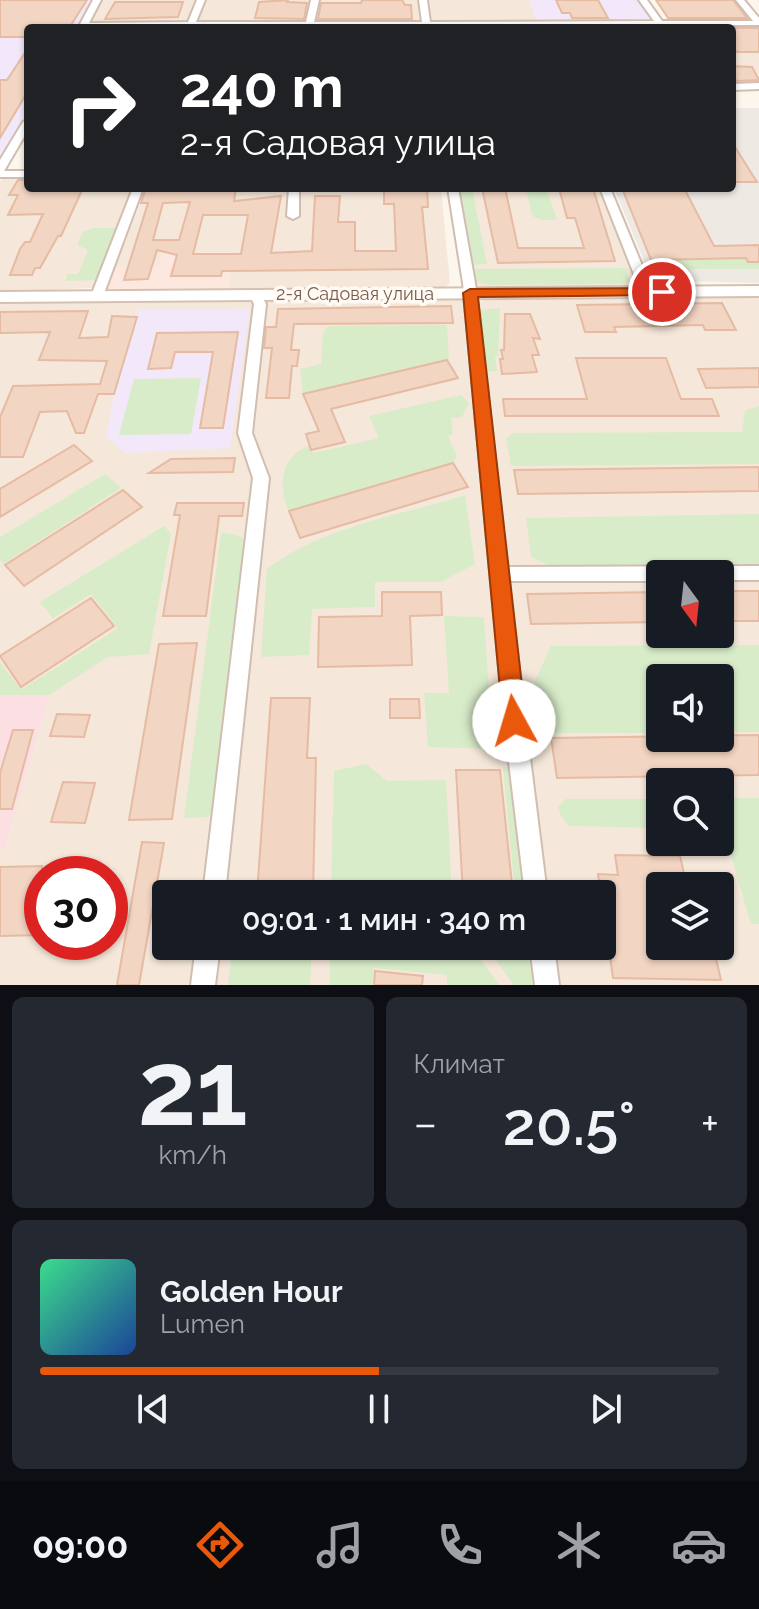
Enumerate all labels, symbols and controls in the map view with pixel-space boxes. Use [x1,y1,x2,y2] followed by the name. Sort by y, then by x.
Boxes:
[180,54,344,120] text: 240 m
[48,56,152,160] icon: right
[180,121,496,163] text: 2-я Садовая улица
[628,258,696,326] pin
[640,270,684,314] icon: arrive
[276,283,434,304] street label: 2-я Садовая улица
[646,560,734,648] north arrow
[646,560,734,960] map controls
[646,664,734,752] button: sound
[472,679,556,763] position arrow
[646,768,734,856] button: search
[24,856,128,960] speed limit sign: 30
[646,872,734,960] button: layers
[242,902,526,937] text: 09:01 · 1 мин · 340 m
[138,1027,248,1149] text: 21
[414,1049,505,1079] text: Климат
[503,1089,635,1159] text: 20.5°
[414,1098,437,1149] text: −
[701,1098,719,1149] text: +
[158,1140,227,1170] text: km/h
[160,1274,343,1309] text: Golden Hour
[160,1309,245,1339] text: Lumen
[131,1387,175,1431] icon: previous
[357,1387,401,1431] icon: pause
[584,1387,628,1431] icon: next
[192,1517,248,1573] icon: directions
[312,1517,368,1573] icon: music
[432,1517,488,1573] icon: phone
[551,1517,607,1573] icon: climate
[671,1517,727,1573] icon: car
[32,1524,128,1566] text: 09:00

